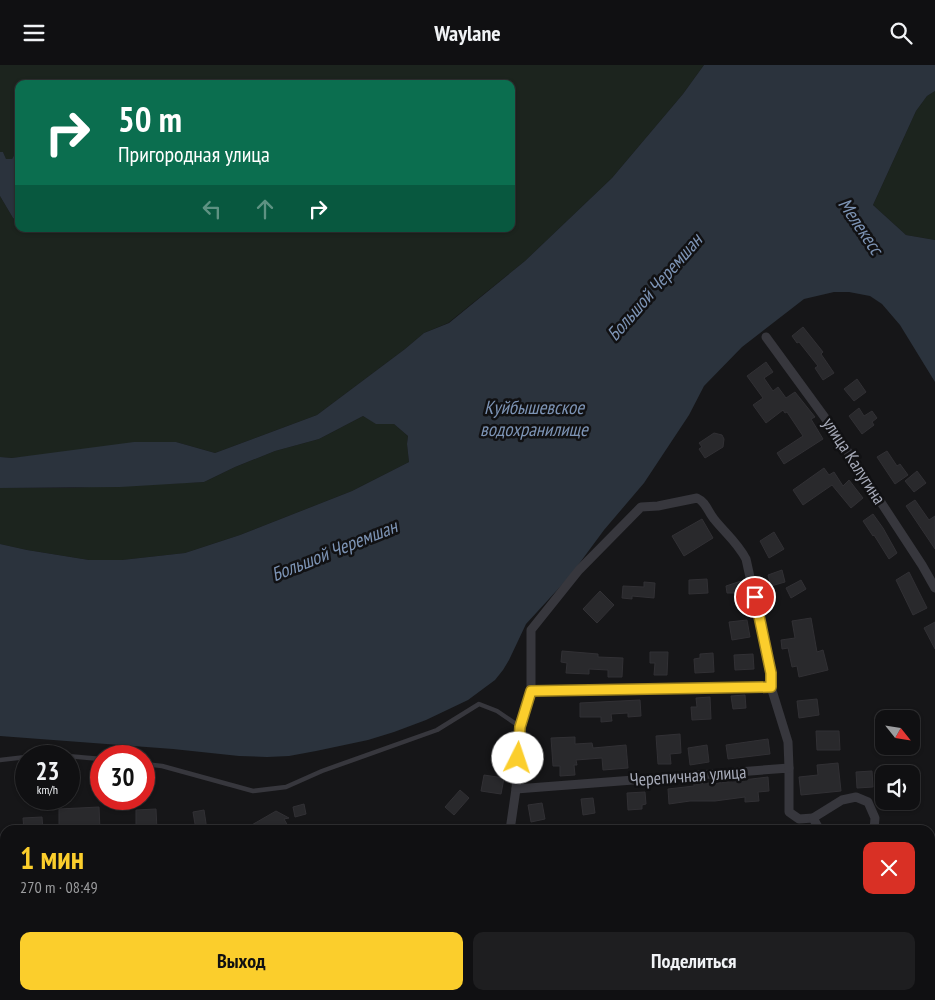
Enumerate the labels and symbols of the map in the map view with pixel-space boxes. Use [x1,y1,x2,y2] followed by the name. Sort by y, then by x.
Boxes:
[833,193,890,261] water label: Мелекесс
[601,227,708,345] water label: Большой Черемшан
[480,395,589,441] water label: Куйбышевское водохранилище
[818,413,891,509] street label: улица Калугина
[268,513,402,586] water label: Большой Черемшан
[734,576,776,618] pin
[875,710,920,755] north arrow
[491,731,543,783] position arrow
[90,745,155,810] speed limit sign: 30
[629,760,747,791] street label: Черепичная улица

